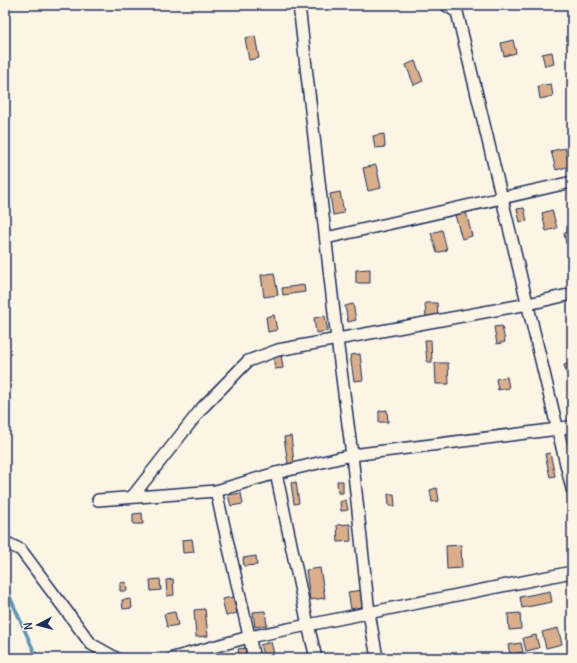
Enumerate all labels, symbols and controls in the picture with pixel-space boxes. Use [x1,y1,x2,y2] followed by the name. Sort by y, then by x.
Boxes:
[18,605,58,645] north arrow
[21,622,35,631] text: N

